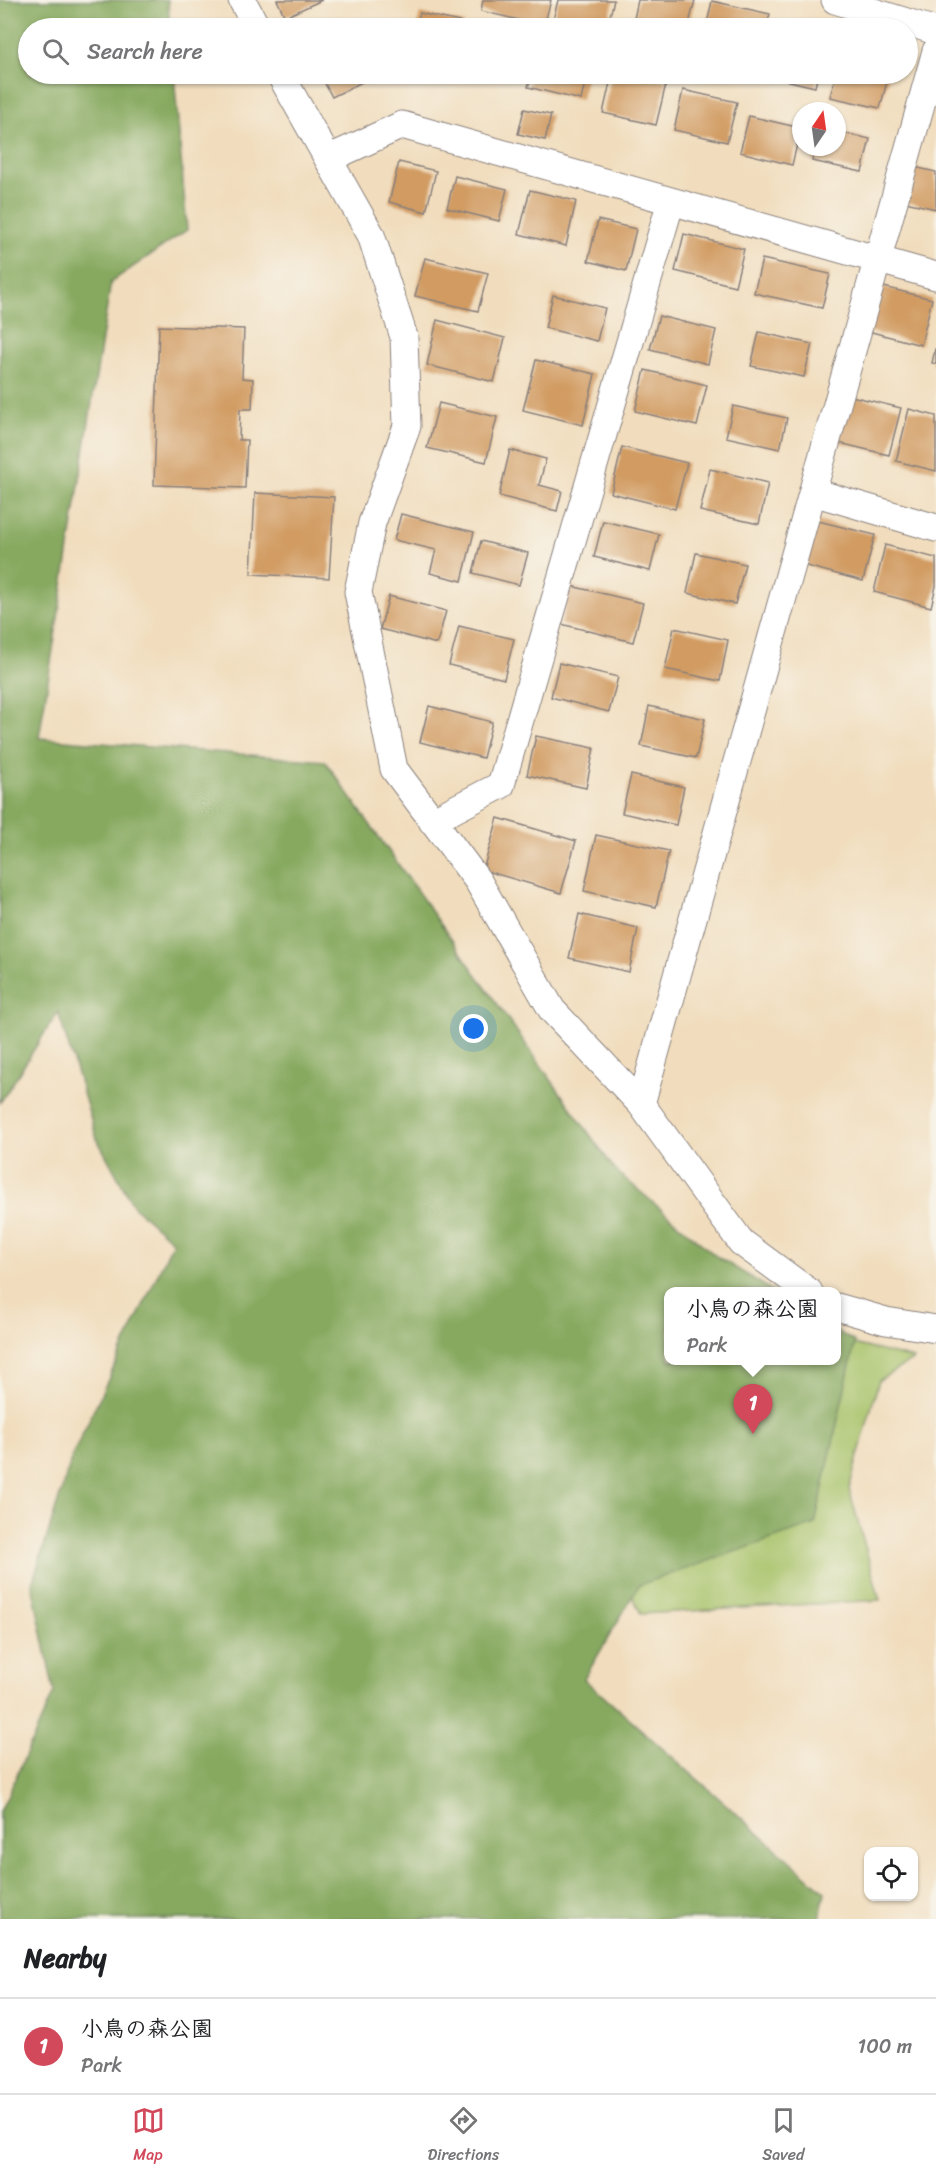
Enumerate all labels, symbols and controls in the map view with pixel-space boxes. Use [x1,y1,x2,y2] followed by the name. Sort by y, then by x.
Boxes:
[18,18,918,84] search box
[87,32,203,71] text: Search here
[39,35,72,68] icon: search
[792,102,846,156] north arrow
[459,1014,488,1043] your location
[664,1287,841,1365] popup
[686,1289,819,1328] text: 小鳥の森公園
[686,1328,727,1363] text: Park
[734,1384,772,1434] pin: 1
[864,1847,918,1901] map controls
[864,1847,918,1901] button: locate
[24,1935,106,1981] text: Nearby
[81,2009,213,2048] text: 小鳥の森公園
[39,2029,48,2064] text: 1
[858,2029,912,2064] text: 100 m
[81,2048,122,2083] text: Park
[132,2104,165,2169] tab: Map
[428,2104,499,2169] tab: Directions
[762,2104,804,2169] tab: Saved

